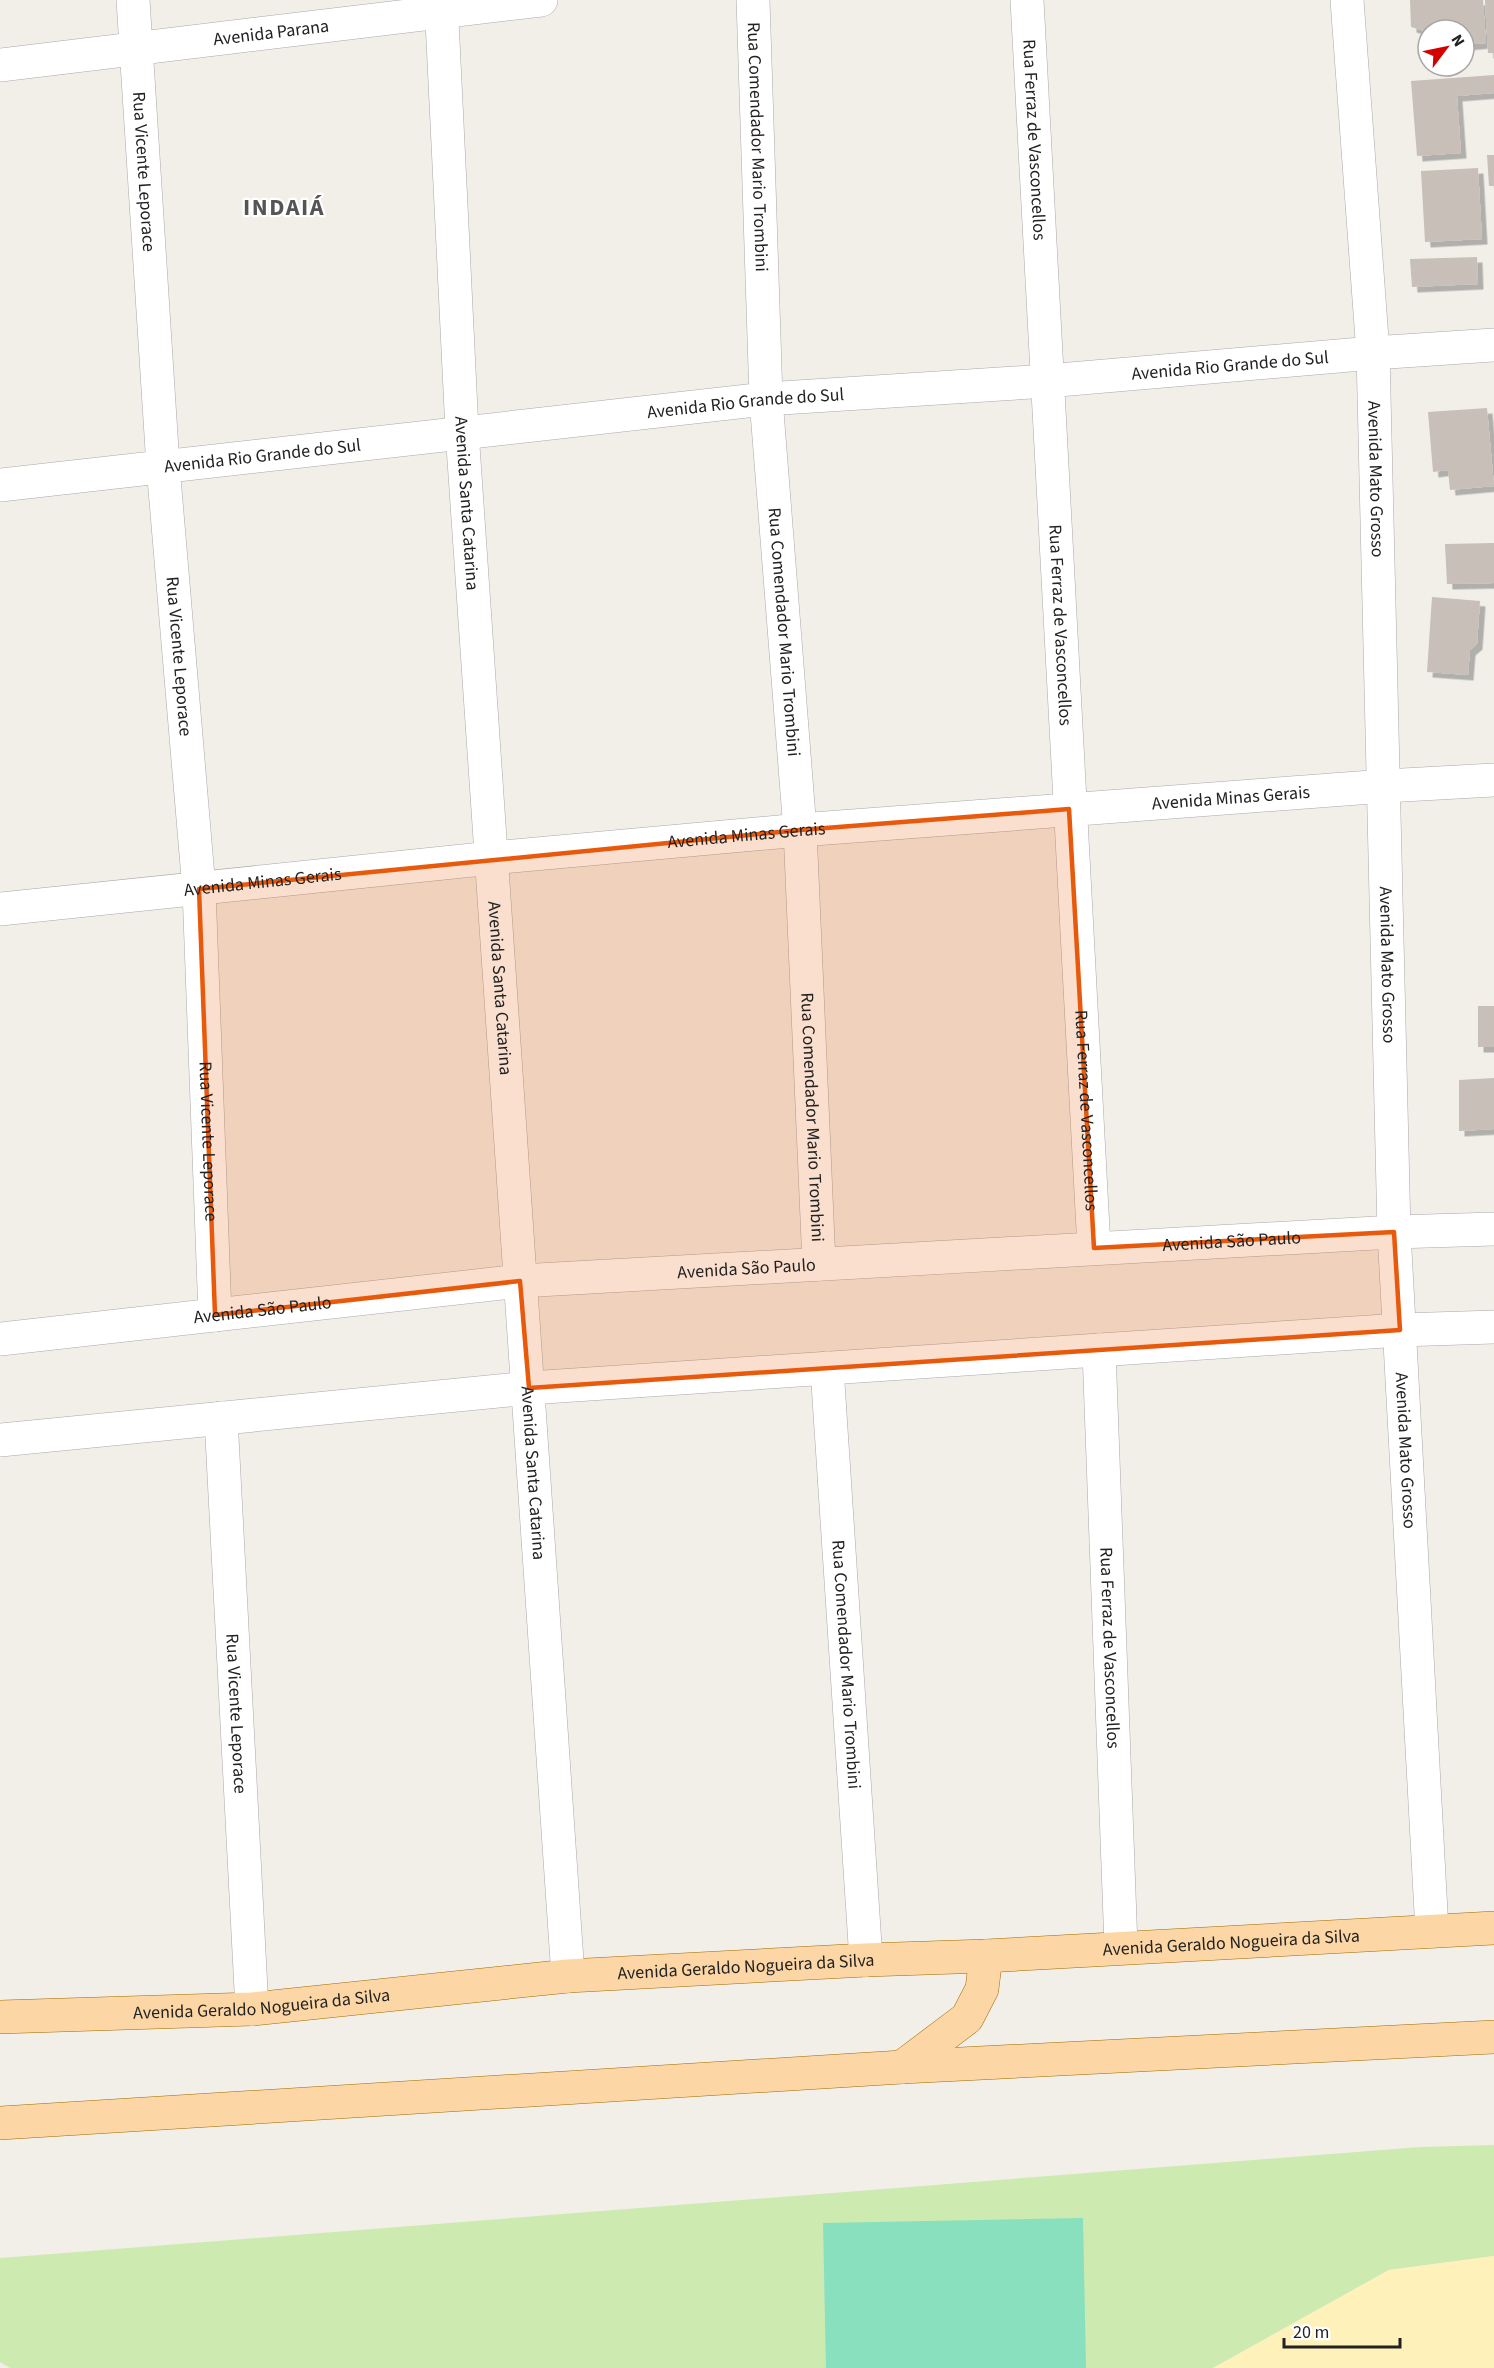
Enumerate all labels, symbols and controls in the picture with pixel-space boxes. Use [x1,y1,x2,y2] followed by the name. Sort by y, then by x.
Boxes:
[212,14,330,52] street label: Avenida Parana
[1416,18,1476,78] north arrow
[741,22,774,272] street label: Rua Comendador Mario Trombini
[1446,30,1470,51] text: N
[1016,39,1052,241] street label: Rua Ferraz de Vasconcellos
[126,91,161,253] street label: Rua Vicente Leporace
[243,190,325,225] district label: INDAIÁ
[1130,345,1330,387] street label: Avenida Rio Grande do Sul
[646,382,845,425] street label: Avenida Rio Grande do Sul
[1361,400,1390,558] street label: Avenida Mato Grosso
[448,416,485,591] street label: Avenida Santa Catarina
[163,433,362,479] street label: Avenida Rio Grande do Sul
[762,507,806,758] street label: Rua Comendador Mario Trombini
[1042,524,1078,726] street label: Rua Ferraz de Vasconcellos
[159,575,198,737] street label: Rua Vicente Leporace
[1151,780,1311,816] street label: Avenida Minas Gerais
[666,816,826,855] street label: Avenida Minas Gerais
[183,862,343,903] street label: Avenida Minas Gerais
[1373,886,1401,1044] street label: Avenida Mato Grosso
[481,900,518,1076] street label: Avenida Santa Catarina
[794,992,830,1243] street label: Rua Comendador Mario Trombini
[1068,1009,1104,1212] street label: Rua Ferraz de Vasconcellos
[192,1061,223,1222] street label: Rua Vicente Leporace
[1162,1225,1302,1258] street label: Avenida São Paulo
[677,1252,816,1285] street label: Avenida São Paulo
[192,1290,333,1330] street label: Avenida São Paulo
[1389,1372,1422,1529] street label: Avenida Mato Grosso
[515,1385,551,1561] street label: Avenida Santa Catarina
[825,1539,867,1790] street label: Rua Comendador Mario Trombini
[1093,1547,1126,1749] street label: Rua Ferraz de Vasconcellos
[219,1633,253,1794] street label: Rua Vicente Leporace
[1102,1923,1361,1963] street label: Avenida Geraldo Nogueira da Silva
[617,1948,875,1986] street label: Avenida Geraldo Nogueira da Silva
[133,1983,391,2026] street label: Avenida Geraldo Nogueira da Silva
[1284,2311,1400,2349] scale bar
[1293,2320,1329,2345] text: 20 m

